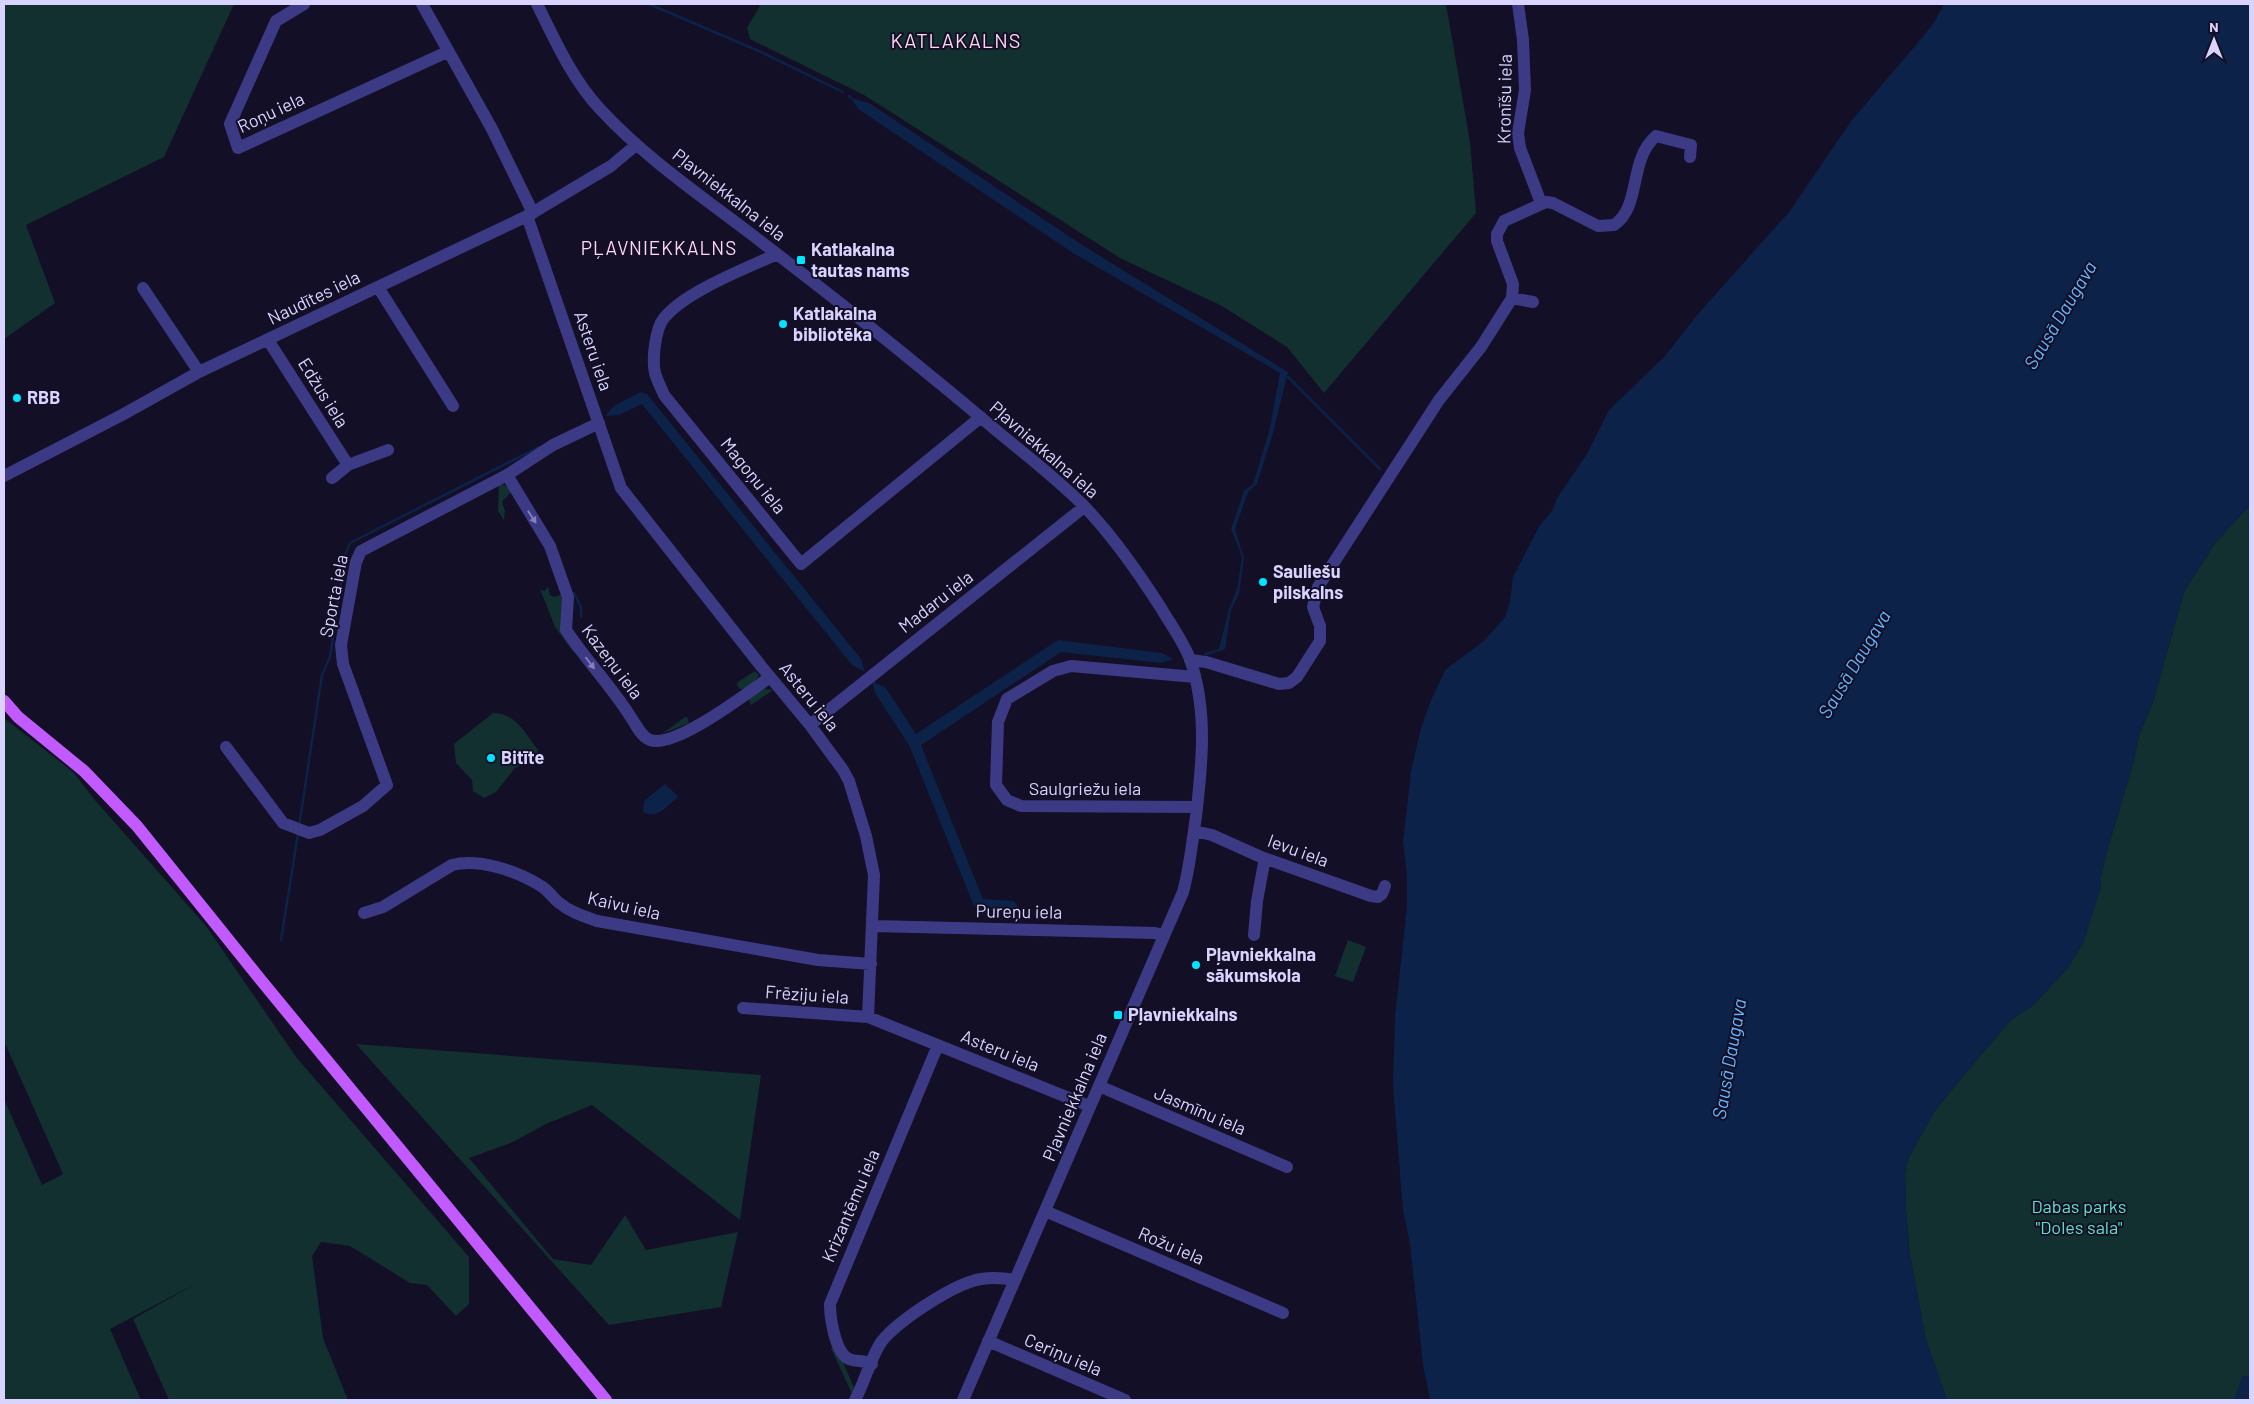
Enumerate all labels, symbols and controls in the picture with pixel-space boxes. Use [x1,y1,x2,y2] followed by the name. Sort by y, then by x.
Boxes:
[2189,15,2239,65] north arrow
[2209,18,2219,35] text: N
[891,28,1021,52] district label: KATLAKALNS
[1492,54,1516,144] street label: Kronīšu iela
[234,87,308,137] street label: Roņu iela
[669,143,791,245] street label: Pļavniekkalna iela
[581,236,737,259] district label: PĻAVNIEKKALNS
[811,238,910,281] place label: Katlakalna tautas nams
[795,254,807,266] marker: Katlakalna tautas nams
[2018,257,2101,373] water label: Sausā Daugava
[264,265,363,329] street label: Naudītes iela
[793,302,877,345] place label: Katlakalna bibliotēka
[570,308,618,393] street label: Asteru iela
[777,318,789,330] marker: Katlakalna bibliotēka
[294,354,354,431] street label: Edžus iela
[27,386,60,408] place label: RBB
[11,392,23,404] marker: RBB
[986,396,1104,503] street label: Pļavniekkalna iela
[716,433,791,518] street label: Magoņu iela
[527,510,536,524] one-way arrow
[314,553,352,639] street label: Sporta iela
[1273,560,1343,603] place label: Sauliešu pilskalns
[894,565,977,637] street label: Madaru iela
[1257,576,1269,588] marker: Sauliešu pilskalns
[1812,606,1895,722] water label: Sausā Daugava
[577,620,648,703] street label: Kazeņu iela
[585,656,596,669] one-way arrow
[775,657,844,735] street label: Asteru iela
[501,746,545,768] place label: Bitīte
[485,752,497,764] marker: Bitīte
[1029,777,1141,799] street label: Saulgriežu iela
[1265,829,1332,871] street label: Ievu iela
[586,886,663,924] street label: Kaivu iela
[975,899,1063,923] street label: Pureņu iela
[1206,943,1316,986] place label: Pļavniekkalna sākumskola
[1190,959,1202,971] marker: Pļavniekkalna sākumskola
[764,980,850,1008] street label: Frēziju iela
[1707,997,1750,1121] water label: Sausā Daugava
[1128,1003,1238,1025] place label: Pļavniekkalns
[1112,1009,1124,1021] marker: Pļavniekkalns
[958,1024,1043,1076] street label: Asteru iela
[1037,1029,1111,1164] street label: Pļavniekkalna iela
[1151,1081,1250,1139] street label: Jasmīnu iela
[816,1146,884,1265] street label: Krizantēmu iela
[2032,1195,2126,1238] park label: Dabas parks "Doles sala"
[1135,1221,1208,1269] street label: Rožu iela
[1021,1328,1105,1380] street label: Ceriņu iela

